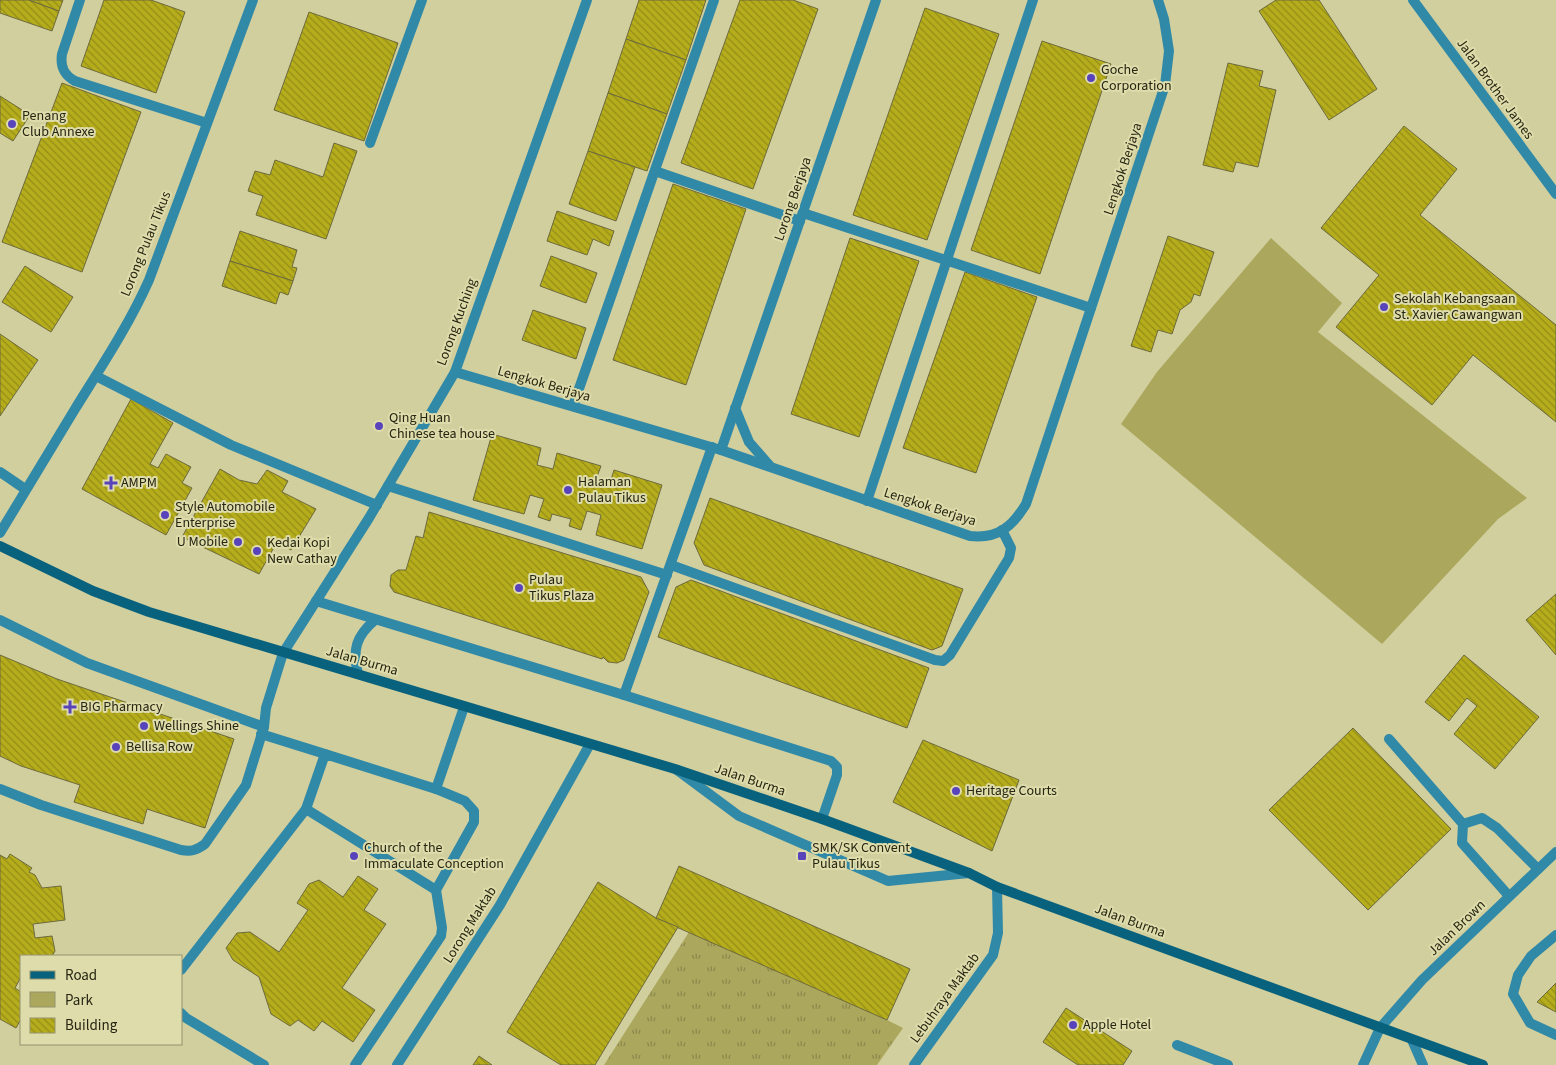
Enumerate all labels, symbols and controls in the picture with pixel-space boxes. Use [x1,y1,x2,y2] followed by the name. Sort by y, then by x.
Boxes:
[1452,34,1539,144] street label: Jalan Brother James
[1101,60,1172,96] place label: Goche Corporation
[1085,72,1097,84] marker: Goche Corporation
[22,106,94,142] place label: Penang Club Annexe
[6,118,18,130] marker: Penang Club Annexe
[1099,120,1147,218] street label: Lengkok Berjaya
[769,154,817,244] street label: Lorong Berjaya
[116,188,176,300] street label: Lorong Pulau Tikus
[432,275,482,369] street label: Lorong Kuching
[1394,289,1522,325] place label: Sekolah Kebangsaan St. Xavier Cawangwan
[1378,301,1390,313] marker: Sekolah Kebangsaan St. Xavier Cawangwan
[495,361,593,407] street label: Lengkok Berjaya
[389,408,495,444] place label: Qing Huan Chinese tea house
[373,420,385,432] marker: Qing Huan Chinese tea house
[578,472,646,508] place label: Halaman Pulau Tikus
[121,473,157,493] place label: AMPM
[105,477,117,489] marker: AMPM
[881,483,979,531] street label: Lengkok Berjaya
[562,484,574,496] marker: Halaman Pulau Tikus
[175,497,275,533] place label: Style Automobile Enterprise
[159,509,171,521] marker: Style Automobile Enterprise
[177,532,228,552] place label: U Mobile
[267,533,337,569] place label: Kedai Kopi New Cathay
[232,536,244,548] marker: U Mobile
[251,545,263,557] marker: Kedai Kopi New Cathay
[529,570,594,606] place label: Pulau Tikus Plaza
[513,582,525,594] marker: Pulau Tikus Plaza
[324,641,400,681] street label: Jalan Burma
[80,697,163,717] place label: BIG Pharmacy
[64,701,76,713] marker: BIG Pharmacy
[154,716,239,736] place label: Wellings Shine
[138,720,150,732] marker: Wellings Shine
[126,737,193,757] place label: Bellisa Row
[110,741,122,753] marker: Bellisa Row
[712,758,788,802] street label: Jalan Burma
[966,781,1057,801] place label: Heritage Courts
[950,785,962,797] marker: Heritage Courts
[364,838,504,874] place label: Church of the Immaculate Conception
[812,838,910,874] place label: SMK/SK Convent Pulau Tikus
[348,850,360,862] marker: Church of the Immaculate Conception
[796,850,808,862] marker: SMK/SK Convent Pulau Tikus
[438,883,502,967] street label: Lorong Maktab
[1424,895,1490,961] street label: Jalan Brown
[1092,899,1168,943] street label: Jalan Burma
[905,948,985,1047] street label: Lebuhraya Maktab
[20,955,182,1045] legend
[65,965,97,986] text: Road
[65,990,94,1011] text: Park
[65,1015,118,1036] text: Building
[1083,1015,1151,1035] place label: Apple Hotel
[1067,1019,1079,1031] marker: Apple Hotel

